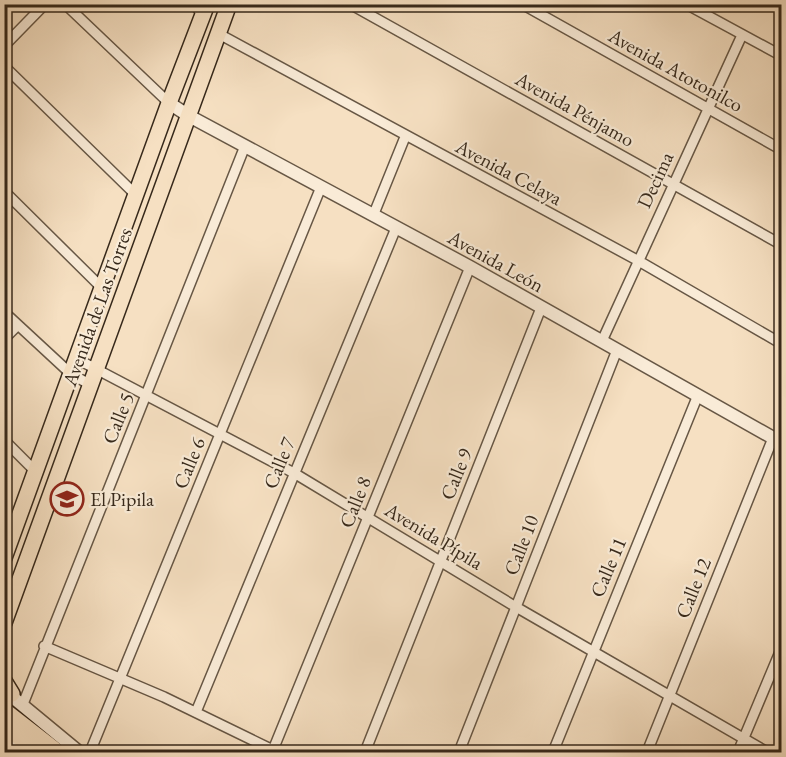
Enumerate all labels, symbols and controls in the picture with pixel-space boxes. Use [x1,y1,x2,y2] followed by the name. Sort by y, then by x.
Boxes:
[603,22,748,118] street label: Avenida Atotonilco
[510,65,639,153] street label: Avenida Pénjamo
[450,133,567,211] street label: Avenida Celaya
[631,148,679,212] street label: Decima
[443,223,549,298] street label: Avenida León
[56,224,138,391] street label: Avenida de Las Torres
[96,388,140,448] street label: Calle 5
[167,433,211,493] street label: Calle 6
[257,433,301,493] street label: Calle 7
[434,444,478,504] street label: Calle 9
[333,472,377,532] street label: Calle 8
[49,481,85,517] school or university icon: El Pipila
[90,486,154,512] place label: El Pipila
[379,496,488,575] street label: Avenida Pípila
[498,511,545,579] street label: Calle 10
[584,533,632,601] street label: Calle 11
[669,554,717,622] street label: Calle 12

